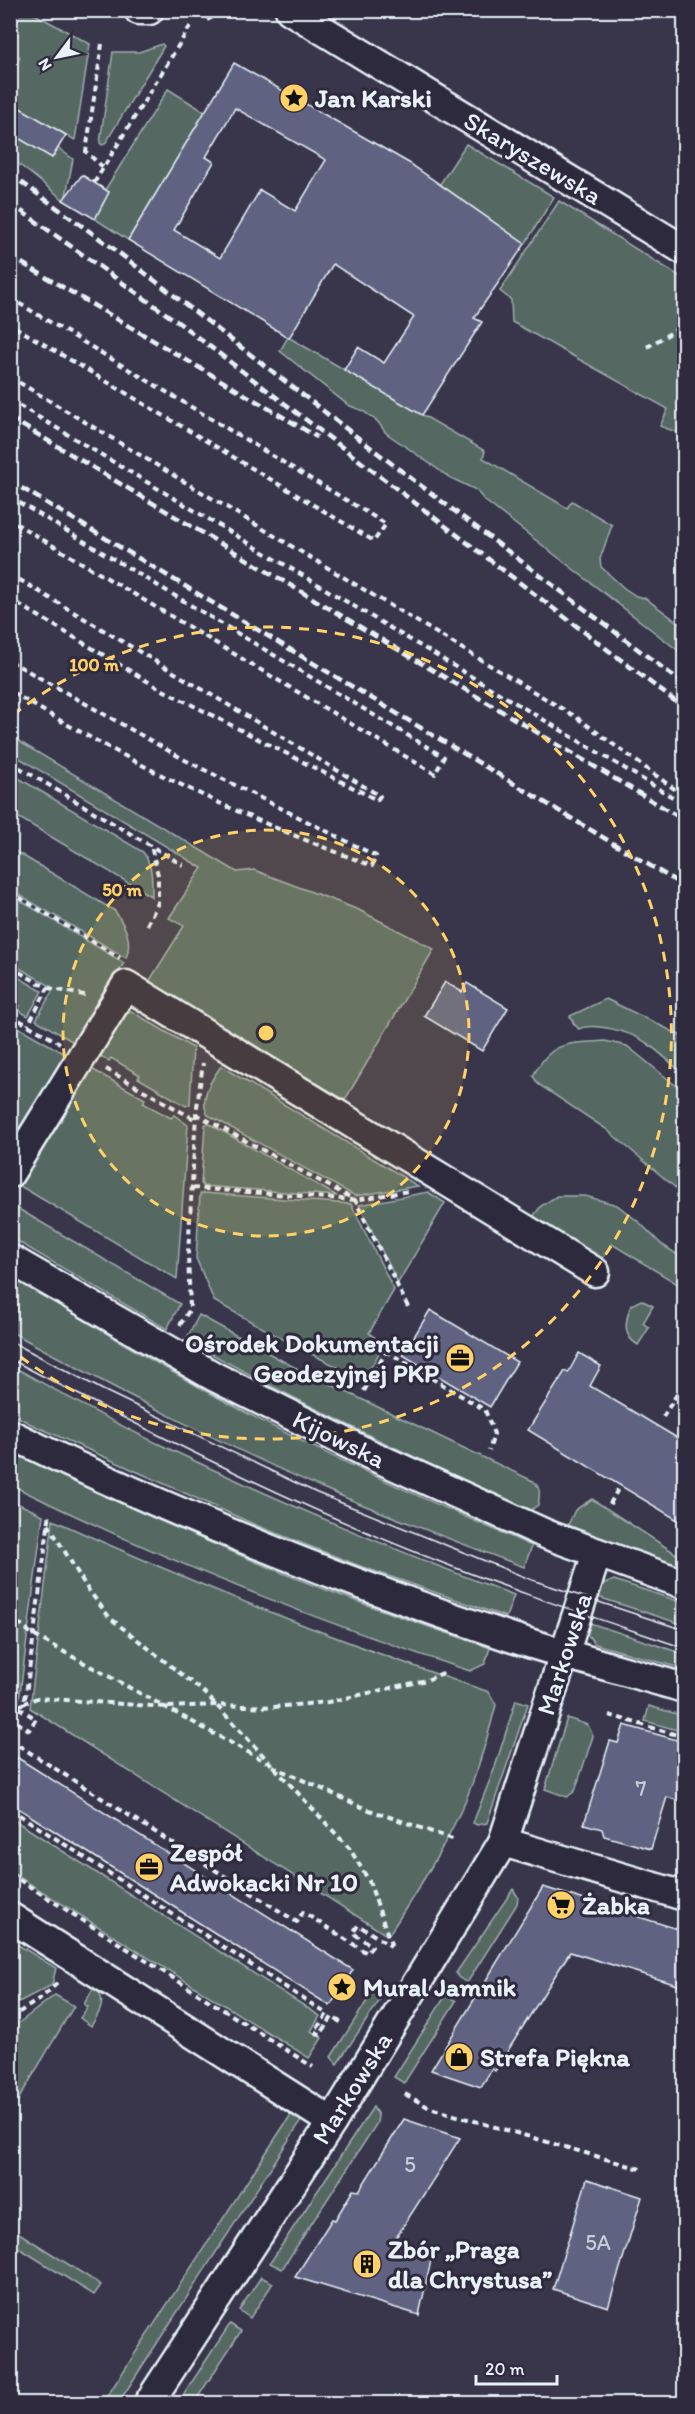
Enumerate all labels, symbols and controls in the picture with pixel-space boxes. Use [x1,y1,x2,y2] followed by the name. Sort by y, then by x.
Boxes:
[27,27,87,87] north arrow
[34,55,56,74] text: N
[278,82,310,114] place icon: Jan Karski
[314,82,432,114] place label: Jan Karski
[458,104,608,212] street label: Skaryszewska
[69,654,120,676] text: 100 m
[102,879,143,901] text: 50 m
[256,1023,276,1043] centre of rings
[185,1327,440,1389] place label: Ośrodek Dokumentacji Geodezyjnej PKP
[444,1342,476,1374] office icon: Ośrodek Dokumentacji Geodezyjnej PKP
[287,1403,391,1475] street label: Kijowska
[529,1588,599,1719] street label: Markowska
[636,1775,647,1802] house number: 7
[169,1836,358,1898] place label: Zespół Adwokacki Nr 10
[133,1851,165,1883] office icon: Zespół Adwokacki Nr 10
[545,1889,577,1921] supermarket icon: Żabka
[582,1889,650,1921] place label: Żabka
[326,1971,358,2003] place icon: Mural Jamnik
[363,1971,517,2003] place label: Mural Jamnik
[305,2025,399,2150] street label: Markowska
[443,2041,475,2073] shop icon: Strefa Piękna
[480,2041,630,2073] place label: Strefa Piękna
[404,2151,416,2178] house number: 5
[585,2229,611,2256] house number: 5A
[388,2233,552,2295] place label: Zbór „Praga dla Chrystusa”
[351,2248,383,2280] building icon: Zbór „Praga dla Chrystusa”
[476,2348,557,2386] scale bar
[485,2358,525,2380] text: 20 m

